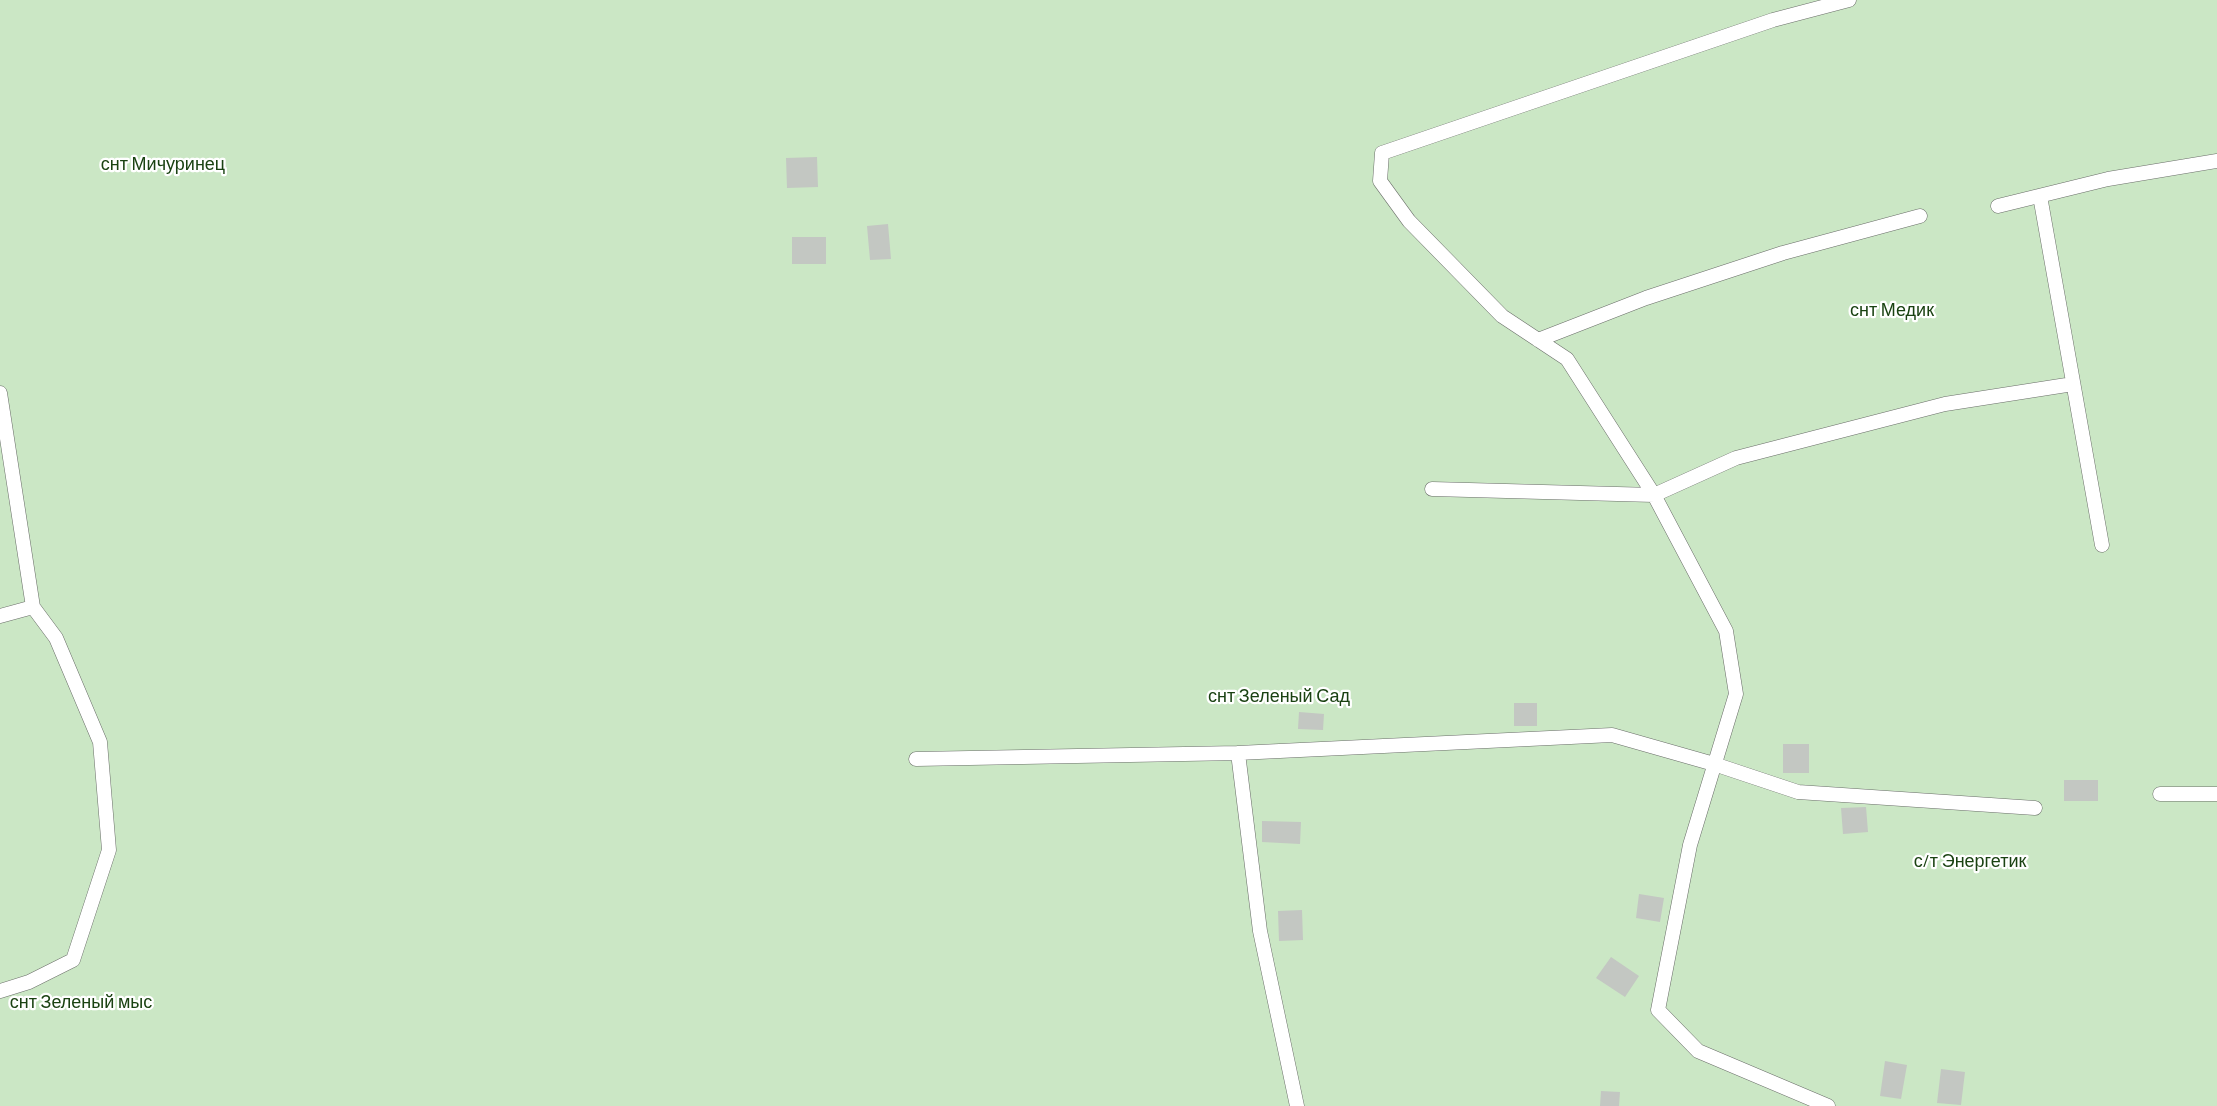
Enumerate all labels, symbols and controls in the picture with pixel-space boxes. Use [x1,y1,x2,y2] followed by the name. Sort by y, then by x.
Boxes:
[101,153,225,175] park label: снт Мичуринец
[1850,299,1934,321] park label: снт Медик
[1208,685,1350,707] park label: снт Зеленый Сад
[1914,850,2026,872] park label: с/т Энергетик
[10,991,152,1013] park label: снт Зеленый мыс

